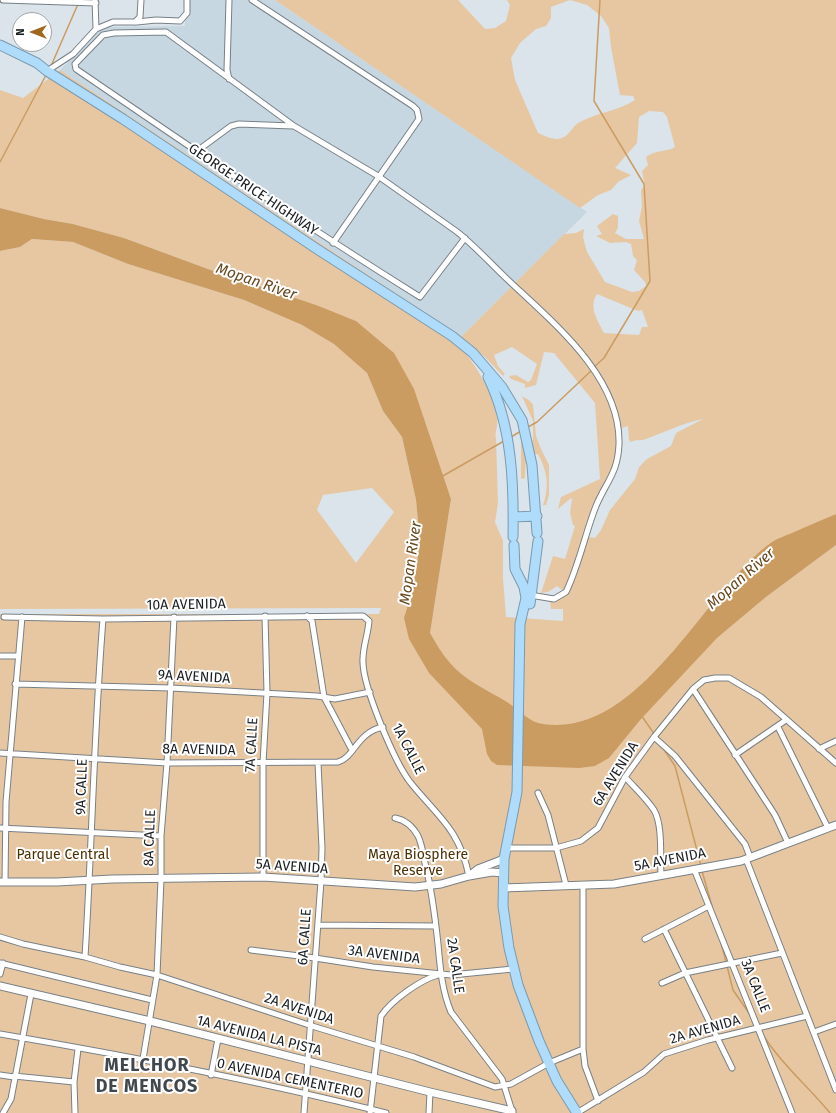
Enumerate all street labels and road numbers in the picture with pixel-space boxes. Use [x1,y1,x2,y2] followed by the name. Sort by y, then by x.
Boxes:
[185,140,321,240] street label: GEORGE PRICE HIGHWAY
[146,596,226,614] street label: 10A AVENIDA
[157,667,231,687] street label: 9A AVENIDA
[242,717,262,773] street label: 7A CALLE
[388,721,428,777] street label: 1A CALLE
[590,739,642,809] street label: 6A AVENIDA
[162,741,236,759] street label: 8A AVENIDA
[73,759,91,815] street label: 9A CALLE
[141,809,159,867] street label: 8A CALLE
[633,845,707,875] street label: 5A AVENIDA
[255,856,329,878] street label: 5A AVENIDA
[295,908,315,966] street label: 6A CALLE
[443,937,467,995] street label: 2A CALLE
[347,942,421,968] street label: 3A AVENIDA
[737,957,773,1015] street label: 3A CALLE
[262,990,336,1028] street label: 2A AVENIDA
[195,1012,323,1060] street label: 1A AVENIDA LA PISTA
[668,1012,742,1048] street label: 2A AVENIDA
[215,1055,365,1103] street label: 0 AVENIDA CEMENTERIO

